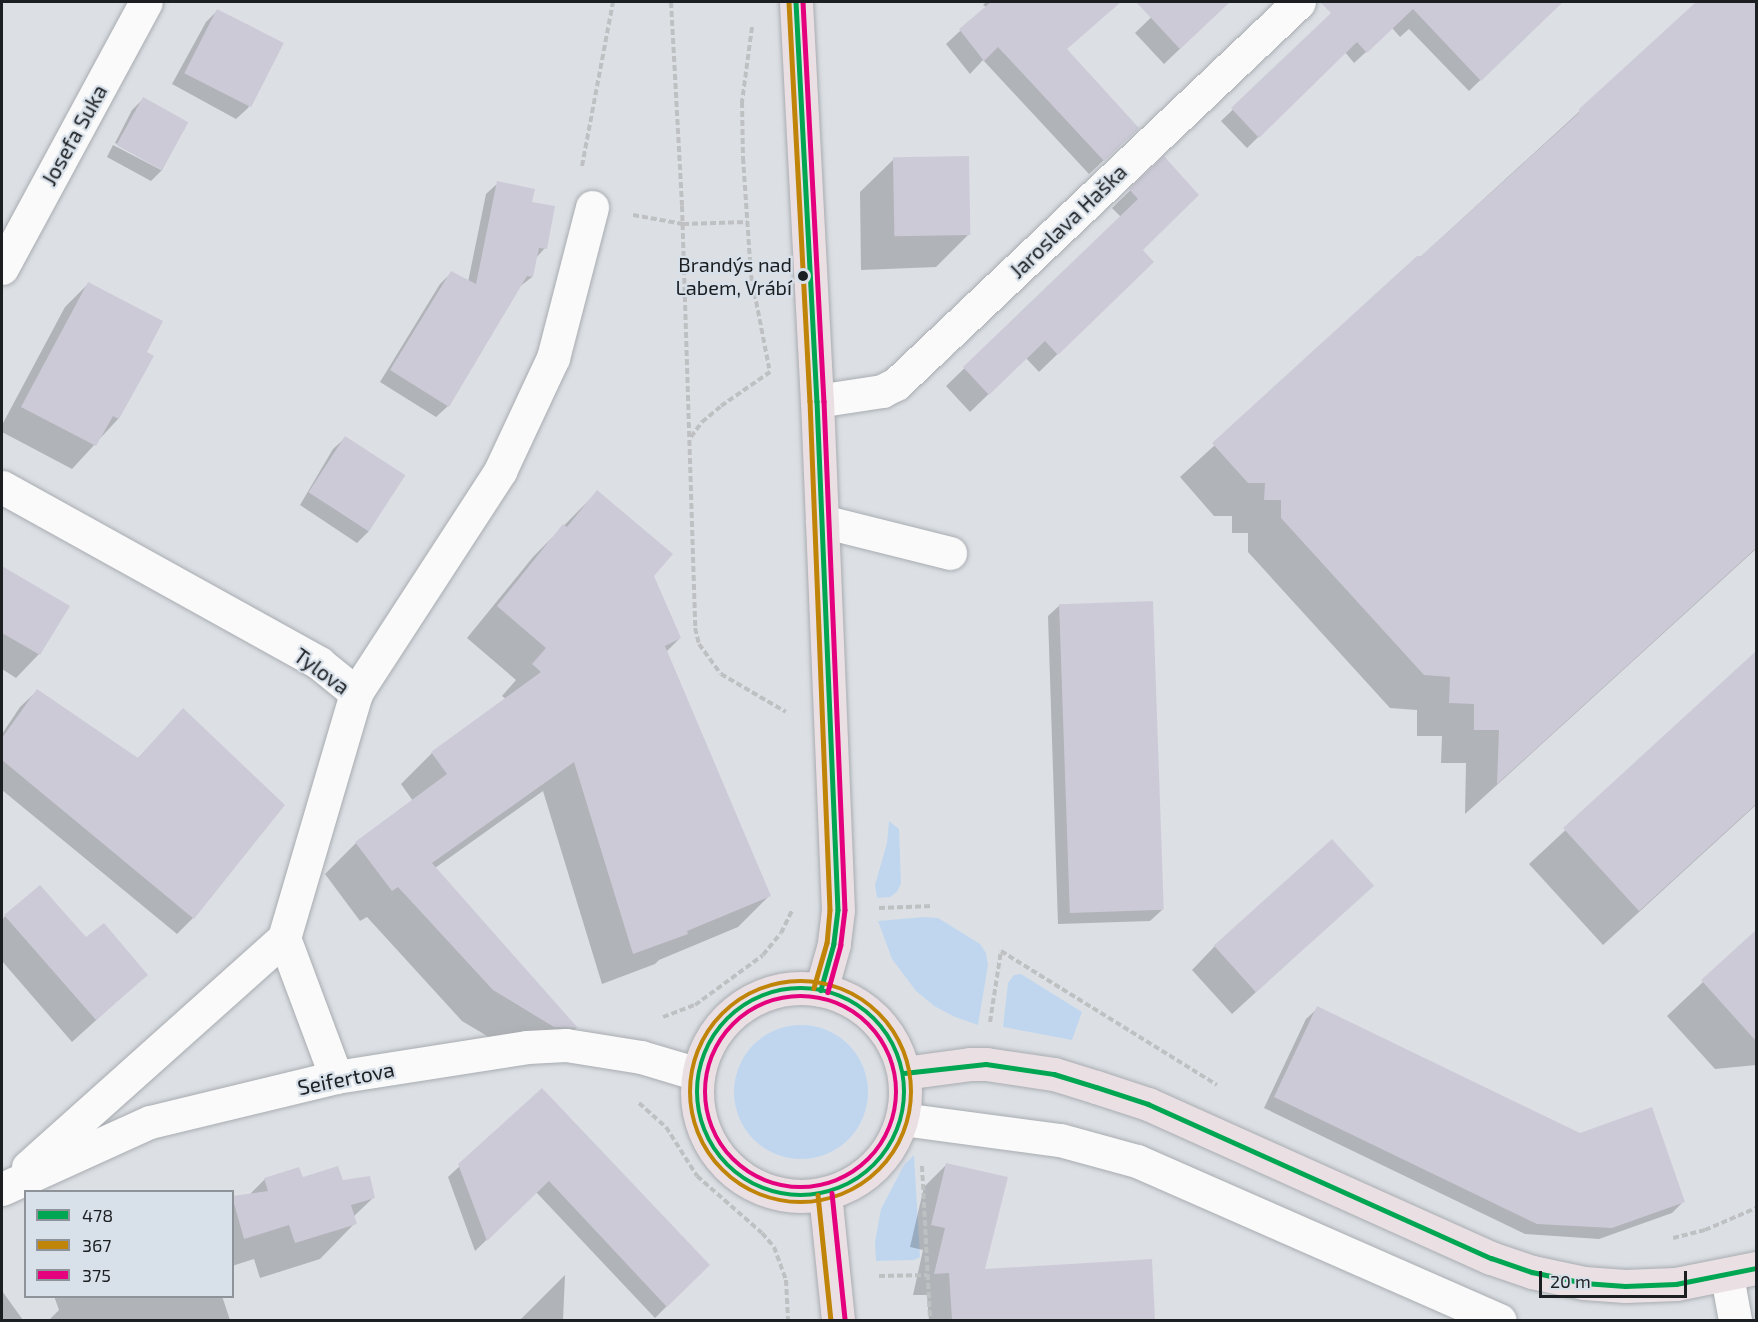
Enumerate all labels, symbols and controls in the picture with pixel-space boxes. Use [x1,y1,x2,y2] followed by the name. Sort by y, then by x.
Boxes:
[36,80,112,190] street label: Josefa Suka
[1004,159,1132,283] street label: Jaroslava Haška
[675,252,792,299] place label: Brandýs nad Labem, Vrábí
[797,270,809,282] marker: Brandýs nad Labem, Vrábí
[289,642,355,700] street label: Tylova
[295,1056,397,1100] street label: Seifertova
[24,1190,234,1298] legend
[82,1204,113,1226] text: 478
[82,1234,112,1256] text: 367
[1542,1259,1690,1297] scale bar
[82,1264,111,1286] text: 375
[1550,1270,1591,1292] text: 20 m

